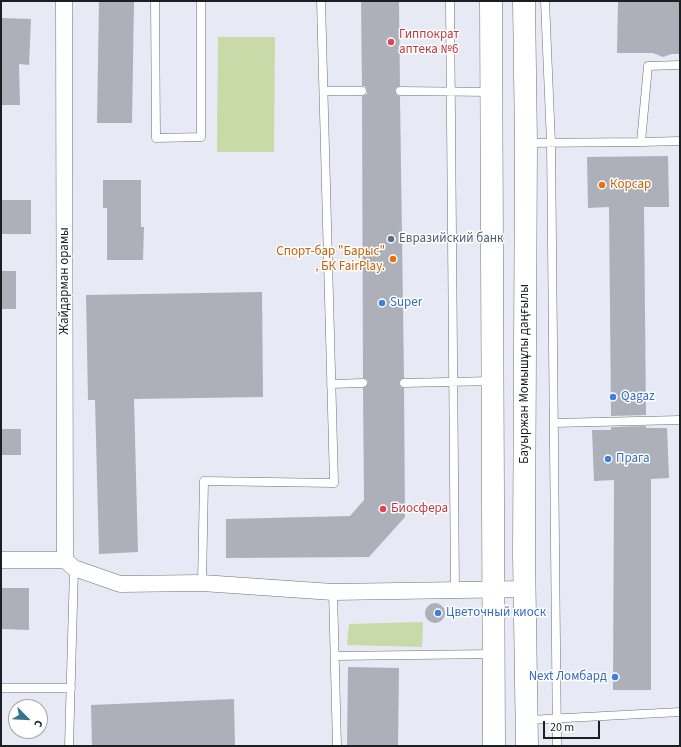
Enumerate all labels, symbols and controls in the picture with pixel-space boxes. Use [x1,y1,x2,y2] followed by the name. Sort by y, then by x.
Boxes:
[399,27,459,58] place label: Гиппократ аптека №6
[386,37,396,47] marker: Гиппократ аптека №6
[610,177,651,193] place label: Корсар
[597,180,607,190] marker: Корсар
[57,227,73,335] street label: Жайдарман орамы
[399,231,504,247] place label: Евразийский банк
[386,234,396,244] marker: Евразийский банк
[276,244,385,275] place label: Спорт-бар "Барыс" , БК FairPlay.
[388,254,398,264] marker: Спорт-бар "Барыс" , БК FairPlay.
[517,284,533,464] street label: Бауыржан Момышұлы даңғылы
[390,295,422,311] place label: Super
[377,298,387,308] marker: Super
[621,389,655,405] place label: Qagaz
[608,392,618,402] marker: Qagaz
[616,451,649,467] place label: Прага
[603,454,613,464] marker: Прага
[391,501,448,517] place label: Биосфера
[378,504,388,514] marker: Биосфера
[446,605,546,621] place label: Цветочный киоск
[433,608,443,618] marker: Цветочный киоск
[529,669,607,685] place label: Next Ломбард
[610,672,620,682] marker: Next Ломбард
[8,699,48,739] north arrow
[545,713,602,739] scale bar
[30,718,47,730] text: С
[550,719,574,736] text: 20 m

